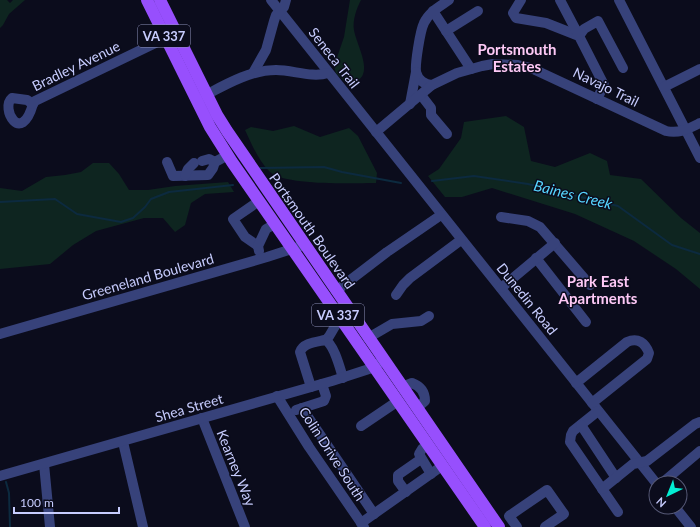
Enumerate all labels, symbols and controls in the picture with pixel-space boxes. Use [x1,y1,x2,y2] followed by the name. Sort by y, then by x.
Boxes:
[305,24,363,91] street label: Seneca Trail
[138,25,190,47] road number: VA 337
[29,37,122,94] street label: Bradley Avenue
[478,40,557,75] district label: Portsmouth Estates
[571,63,642,110] street label: Navajo Trail
[266,169,359,292] street label: Portsmouth Boulevard
[532,176,615,213] water label: Baines Creek
[80,250,216,303] street label: Greeneland Boulevard
[493,259,561,338] street label: Dunedin Road
[558,272,638,307] district label: Park East Apartments
[312,304,364,326] road number: VA 337
[153,390,225,425] street label: Shea Street
[296,404,369,504] street label: Colin Drive South
[213,427,260,509] street label: Kearney Way
[648,475,688,515] north arrow
[14,489,119,515] scale bar
[20,495,54,510] text: 100 m
[653,495,668,510] text: N

